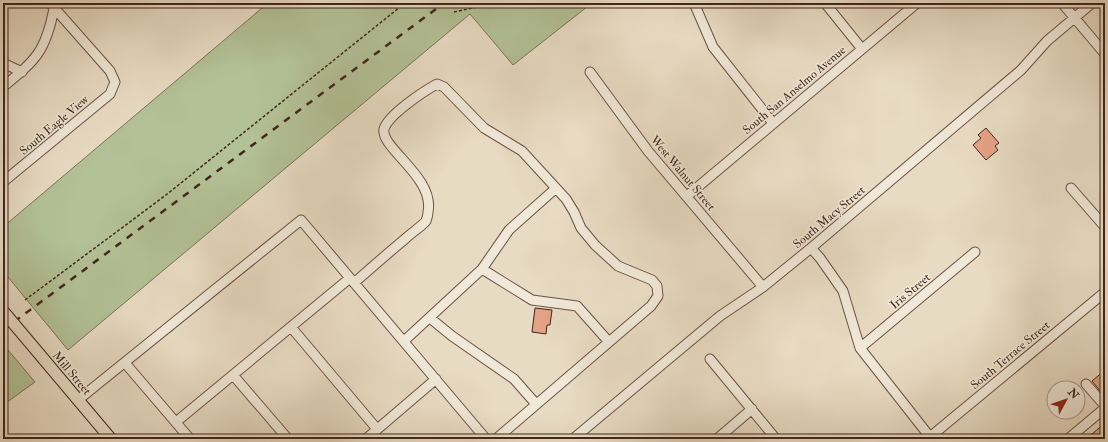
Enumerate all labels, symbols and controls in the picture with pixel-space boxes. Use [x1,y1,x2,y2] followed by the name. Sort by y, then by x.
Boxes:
[740,43,849,138] street label: South San Anselmo Avenue
[17,92,92,159] street label: South Eagle View
[646,132,718,214] street label: West Walnut Street
[790,183,868,252] street label: South Macy Street
[887,270,934,313] street label: Iris Street
[968,318,1053,393] street label: South Terrace Street
[49,348,94,398] street label: Mill Street
[1046,380,1086,420] north arrow
[1064,385,1082,403] text: N

